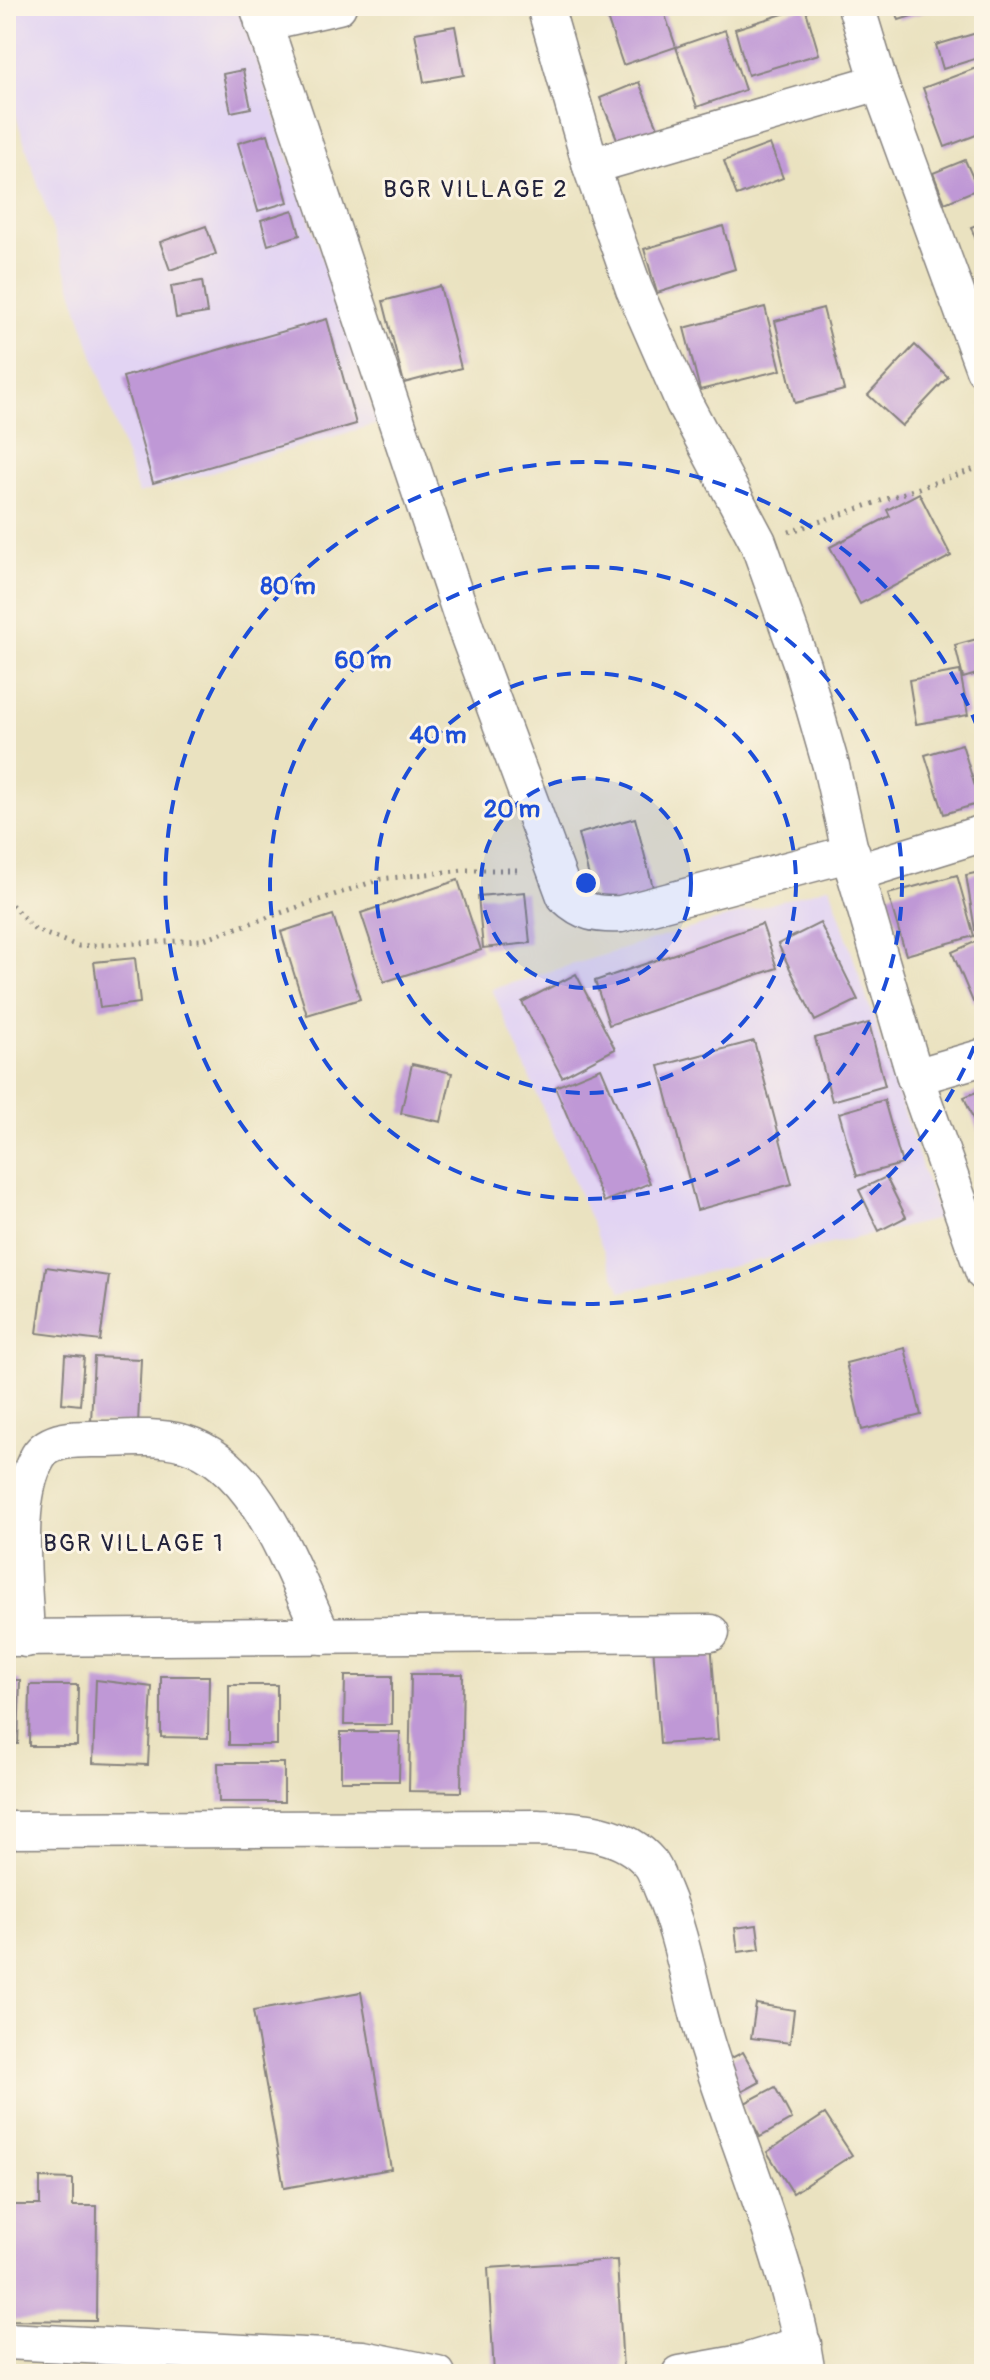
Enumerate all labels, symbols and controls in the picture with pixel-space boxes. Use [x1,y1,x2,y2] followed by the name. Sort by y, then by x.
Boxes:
[383,175,569,204] district label: BGR VILLAGE 2
[260,572,316,601] text: 80 m
[335,646,391,675] text: 60 m
[410,721,466,750] text: 40 m
[484,795,540,824] text: 20 m
[572,869,600,897] centre of rings
[43,1529,225,1558] district label: BGR VILLAGE 1

